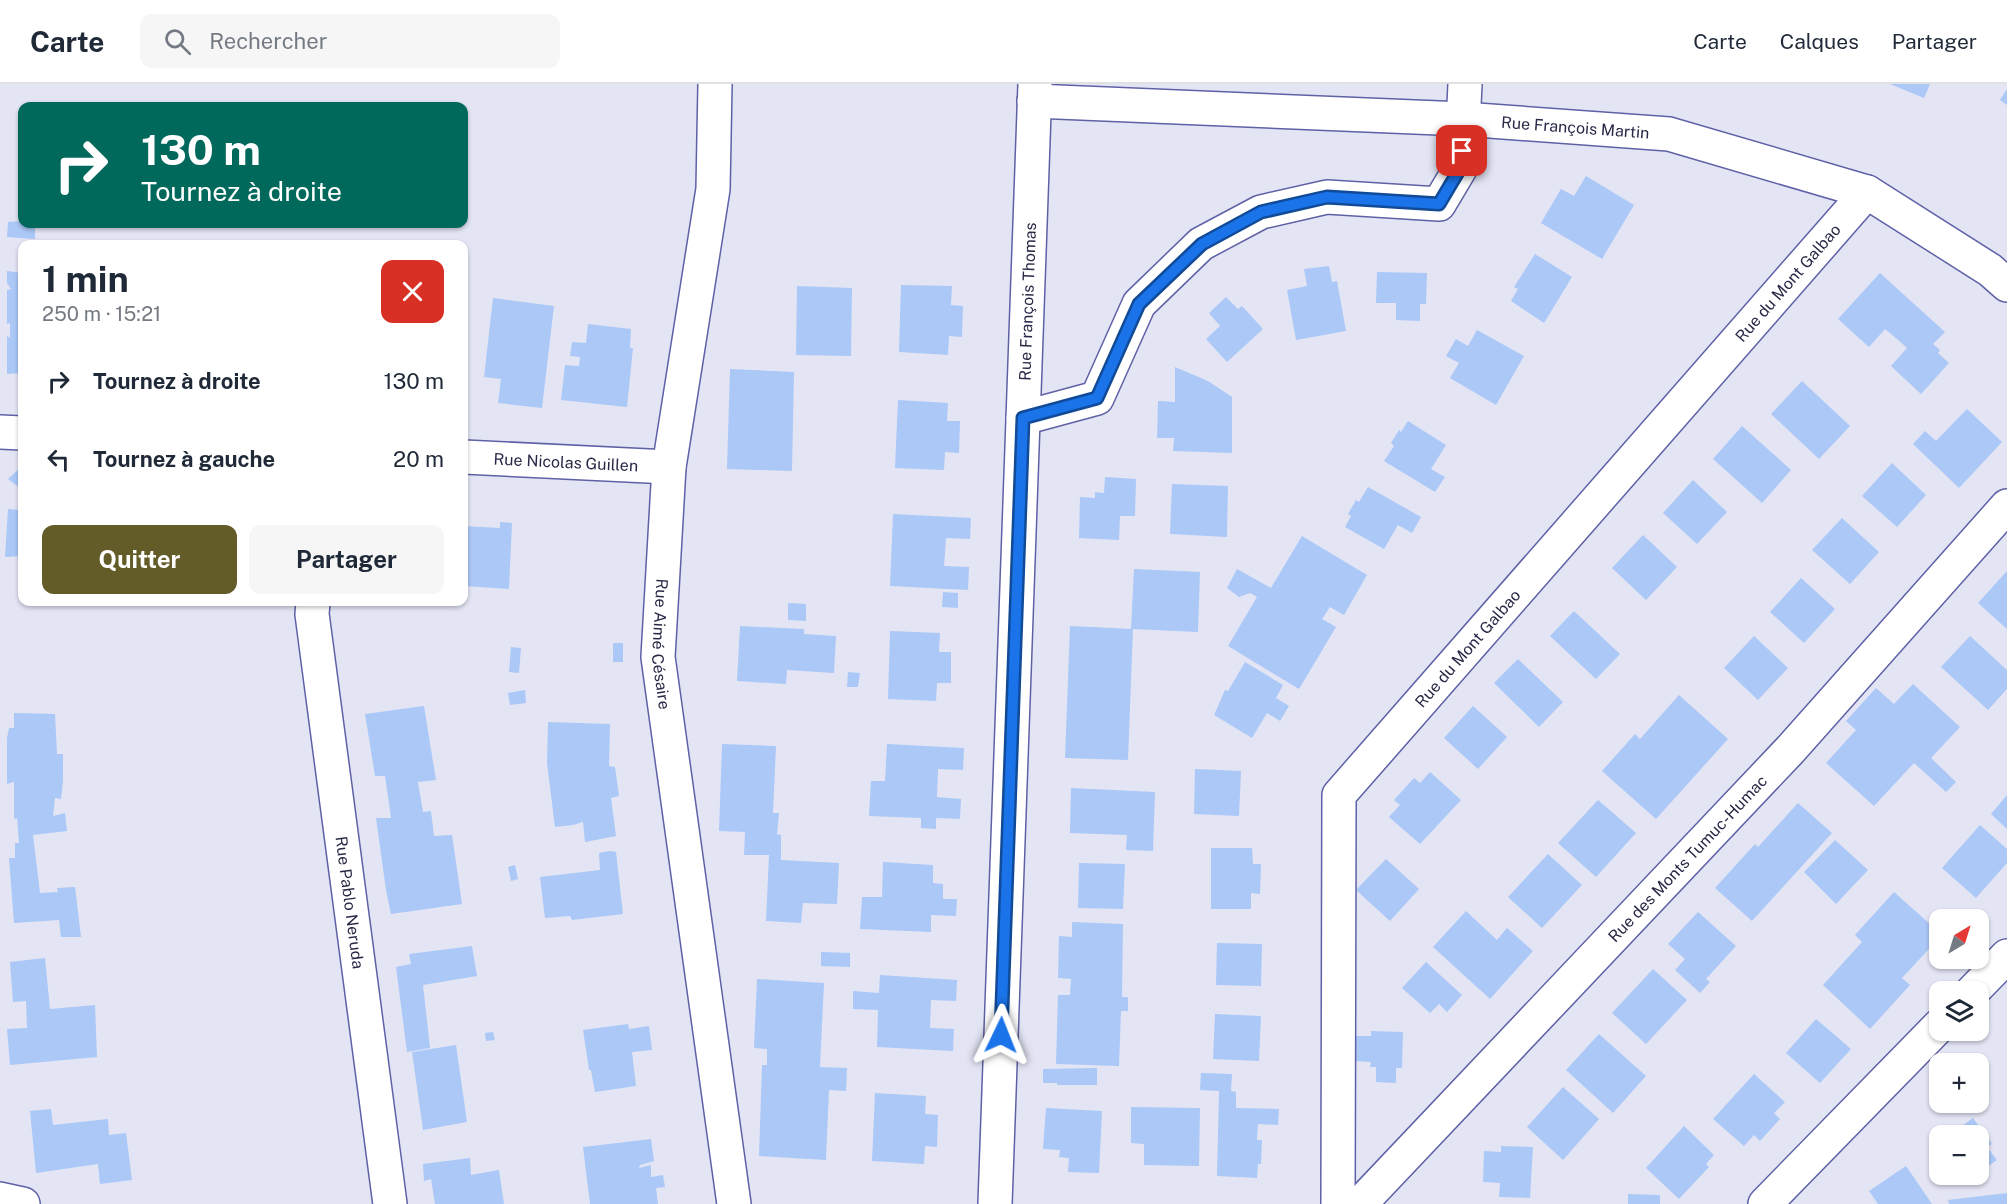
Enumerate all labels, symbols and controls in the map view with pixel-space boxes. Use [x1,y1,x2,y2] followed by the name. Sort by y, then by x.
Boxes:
[140,14,560,68] search box
[30,25,104,58] text: Carte
[161,25,194,58] icon: search
[209,28,327,54] text: Rechercher
[1693,29,1747,54] text: Carte
[1780,29,1859,54] text: Calques
[1892,29,1977,54] text: Partager
[1500,113,1650,143] street label: Rue François Martin
[141,125,261,174] text: 130 m
[1436,125,1487,176] pin
[42,126,120,204] icon: right
[1445,134,1478,167] icon: arrive
[141,175,342,207] text: Tournez à droite
[1731,220,1845,346] street label: Rue du Mont Galbao
[1015,222,1040,381] street label: Rue François Thomas
[42,258,129,300] text: 1 min
[381,260,444,323] button: close
[42,302,161,326] text: 250 m · 15:21
[42,365,75,398] icon: right
[93,368,261,394] text: Tournez à droite
[383,368,444,394] text: 130 m
[42,443,75,476] icon: left
[93,446,275,472] text: Tournez à gauche
[393,446,444,472] text: 20 m
[493,449,639,475] street label: Rue Nicolas Guillen
[42,525,237,594] button: Quitter
[249,525,444,594] button: Partager
[648,578,674,711] street label: Rue Aimé Césaire
[1411,586,1524,711] street label: Rue du Mont Galbao
[1604,771,1771,946] street label: Rue des Monts Tumuc-Humac
[331,835,368,970] street label: Rue Pablo Neruda
[1929,909,1989,969] north arrow
[1929,909,1989,1185] map controls
[1929,981,1989,1041] button: layers
[969,1003,1033,1067] position arrow
[1929,1053,1989,1113] button: +
[1929,1125,1989,1185] button: −

